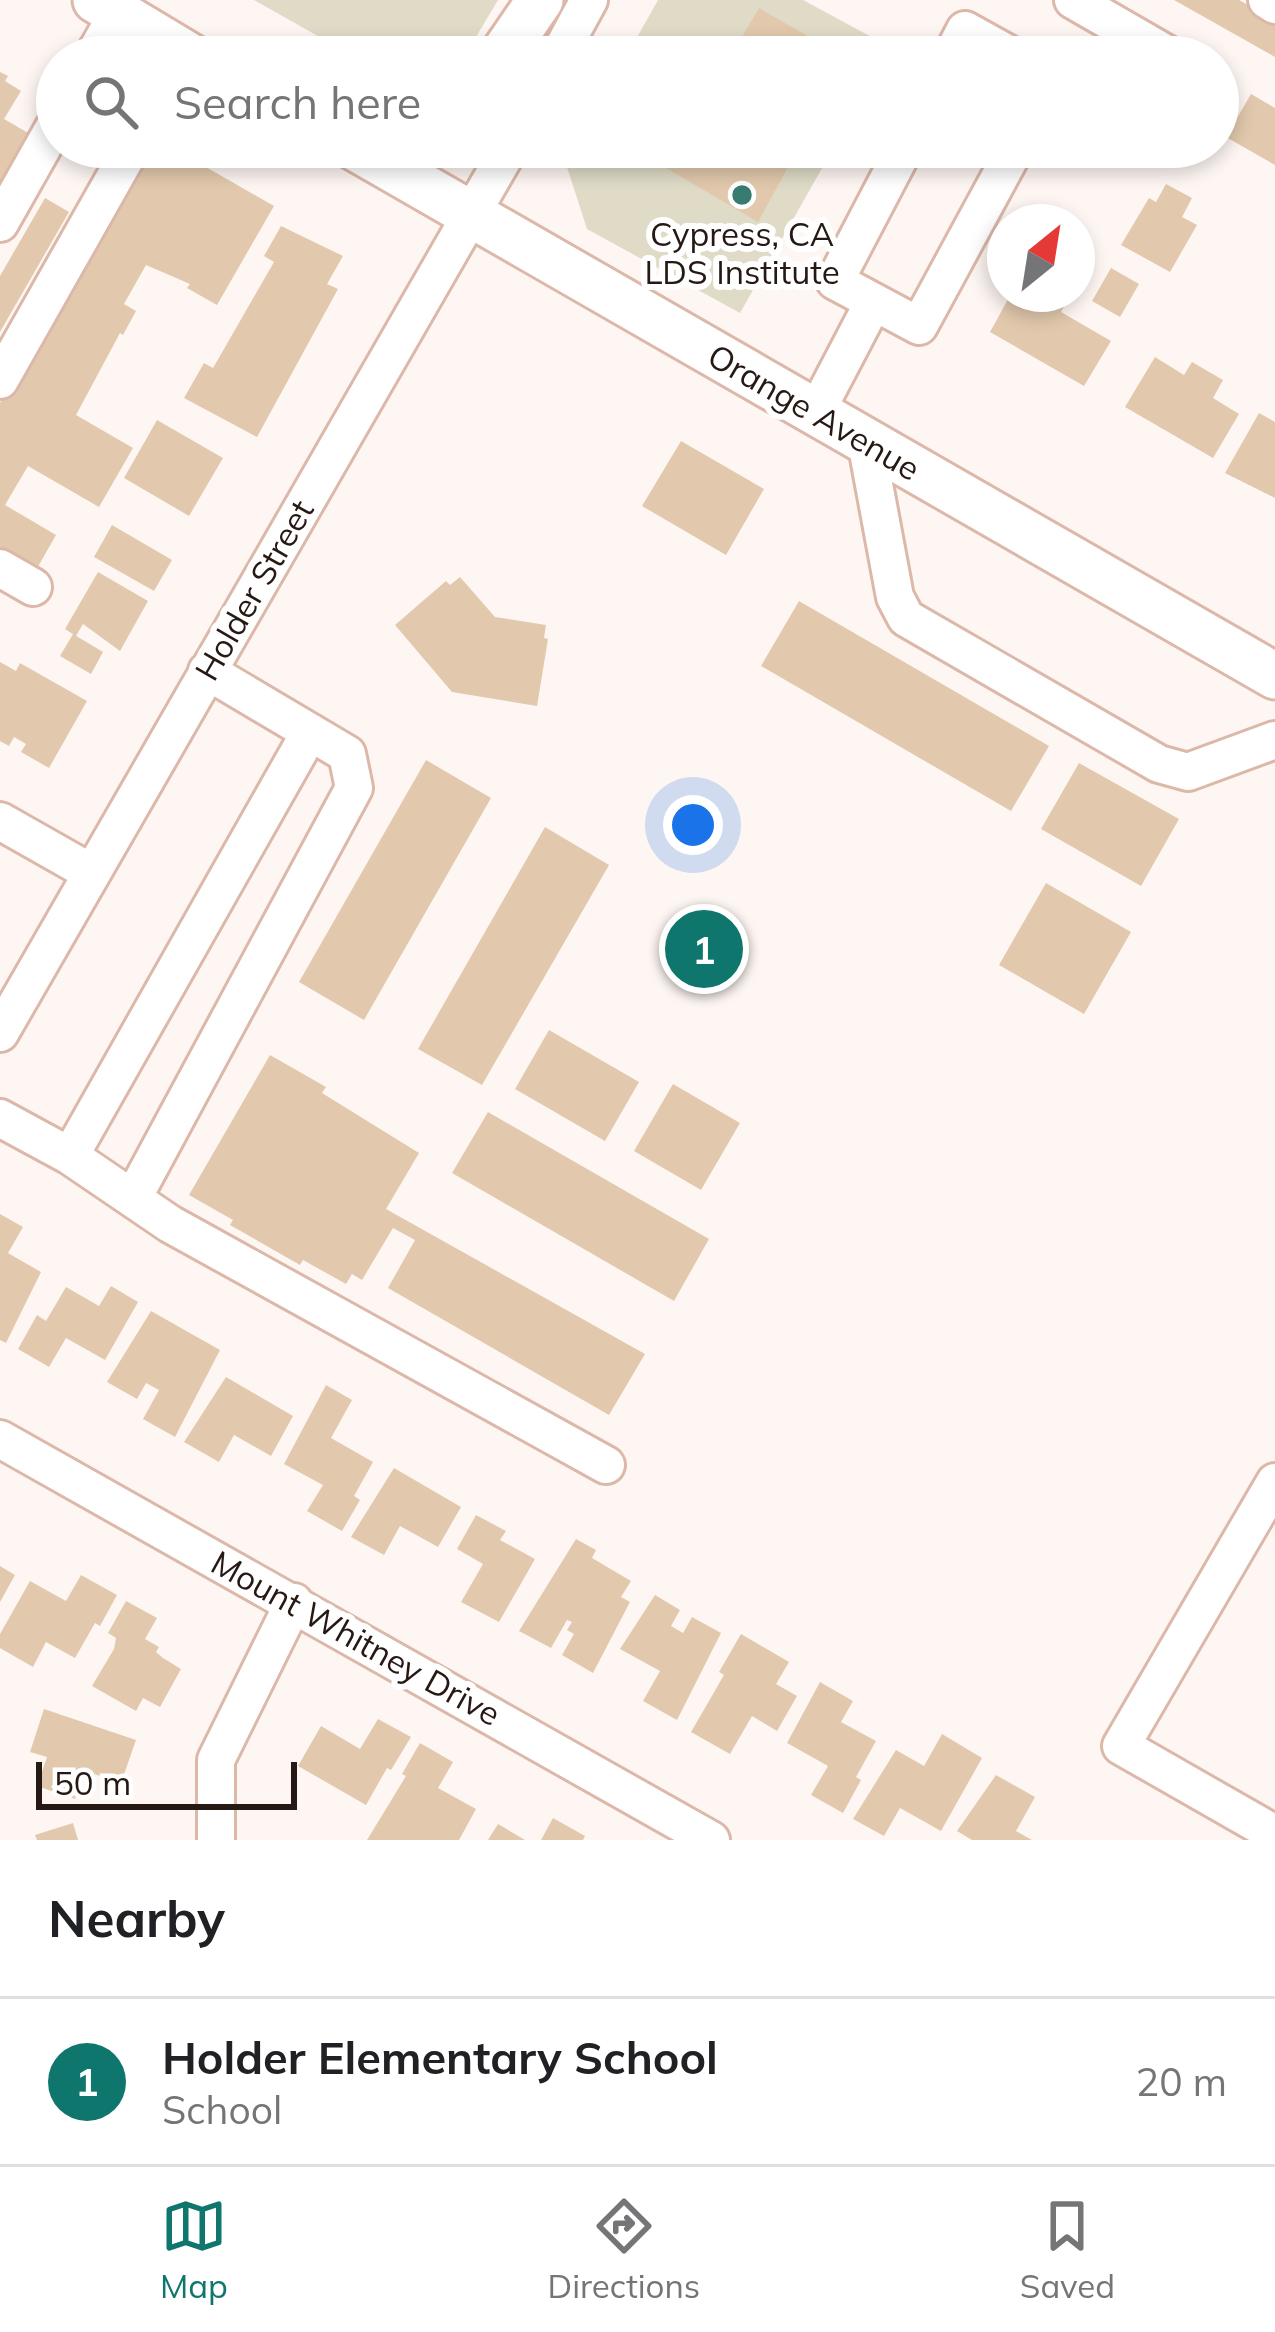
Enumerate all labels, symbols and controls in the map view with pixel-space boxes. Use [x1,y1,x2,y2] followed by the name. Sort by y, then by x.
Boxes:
[36,36,1239,168] search box
[78,69,144,135] icon: search
[174,74,421,130] text: Search here
[729,182,755,208] marker: Cypress, CA LDS Institute
[987,204,1095,312] north arrow
[644,213,840,292] place label: Cypress, CA LDS Institute
[701,334,927,489] street label: Orange Avenue
[185,492,322,687] street label: Holder Street
[663,795,723,855] your location
[665,904,743,994] pin: 1
[205,1541,508,1734] street label: Mount Whitney Drive
[36,1756,297,1809] scale bar
[54,1762,131,1803] text: 50 m
[48,1886,225,1950] text: Nearby
[162,2029,718,2085] text: Holder Elementary School
[75,2057,99,2106] text: 1
[1136,2057,1227,2106] text: 20 m
[162,2085,282,2134] text: School
[160,2193,228,2306] tab: Map
[548,2193,700,2306] tab: Directions
[1020,2193,1115,2306] tab: Saved

